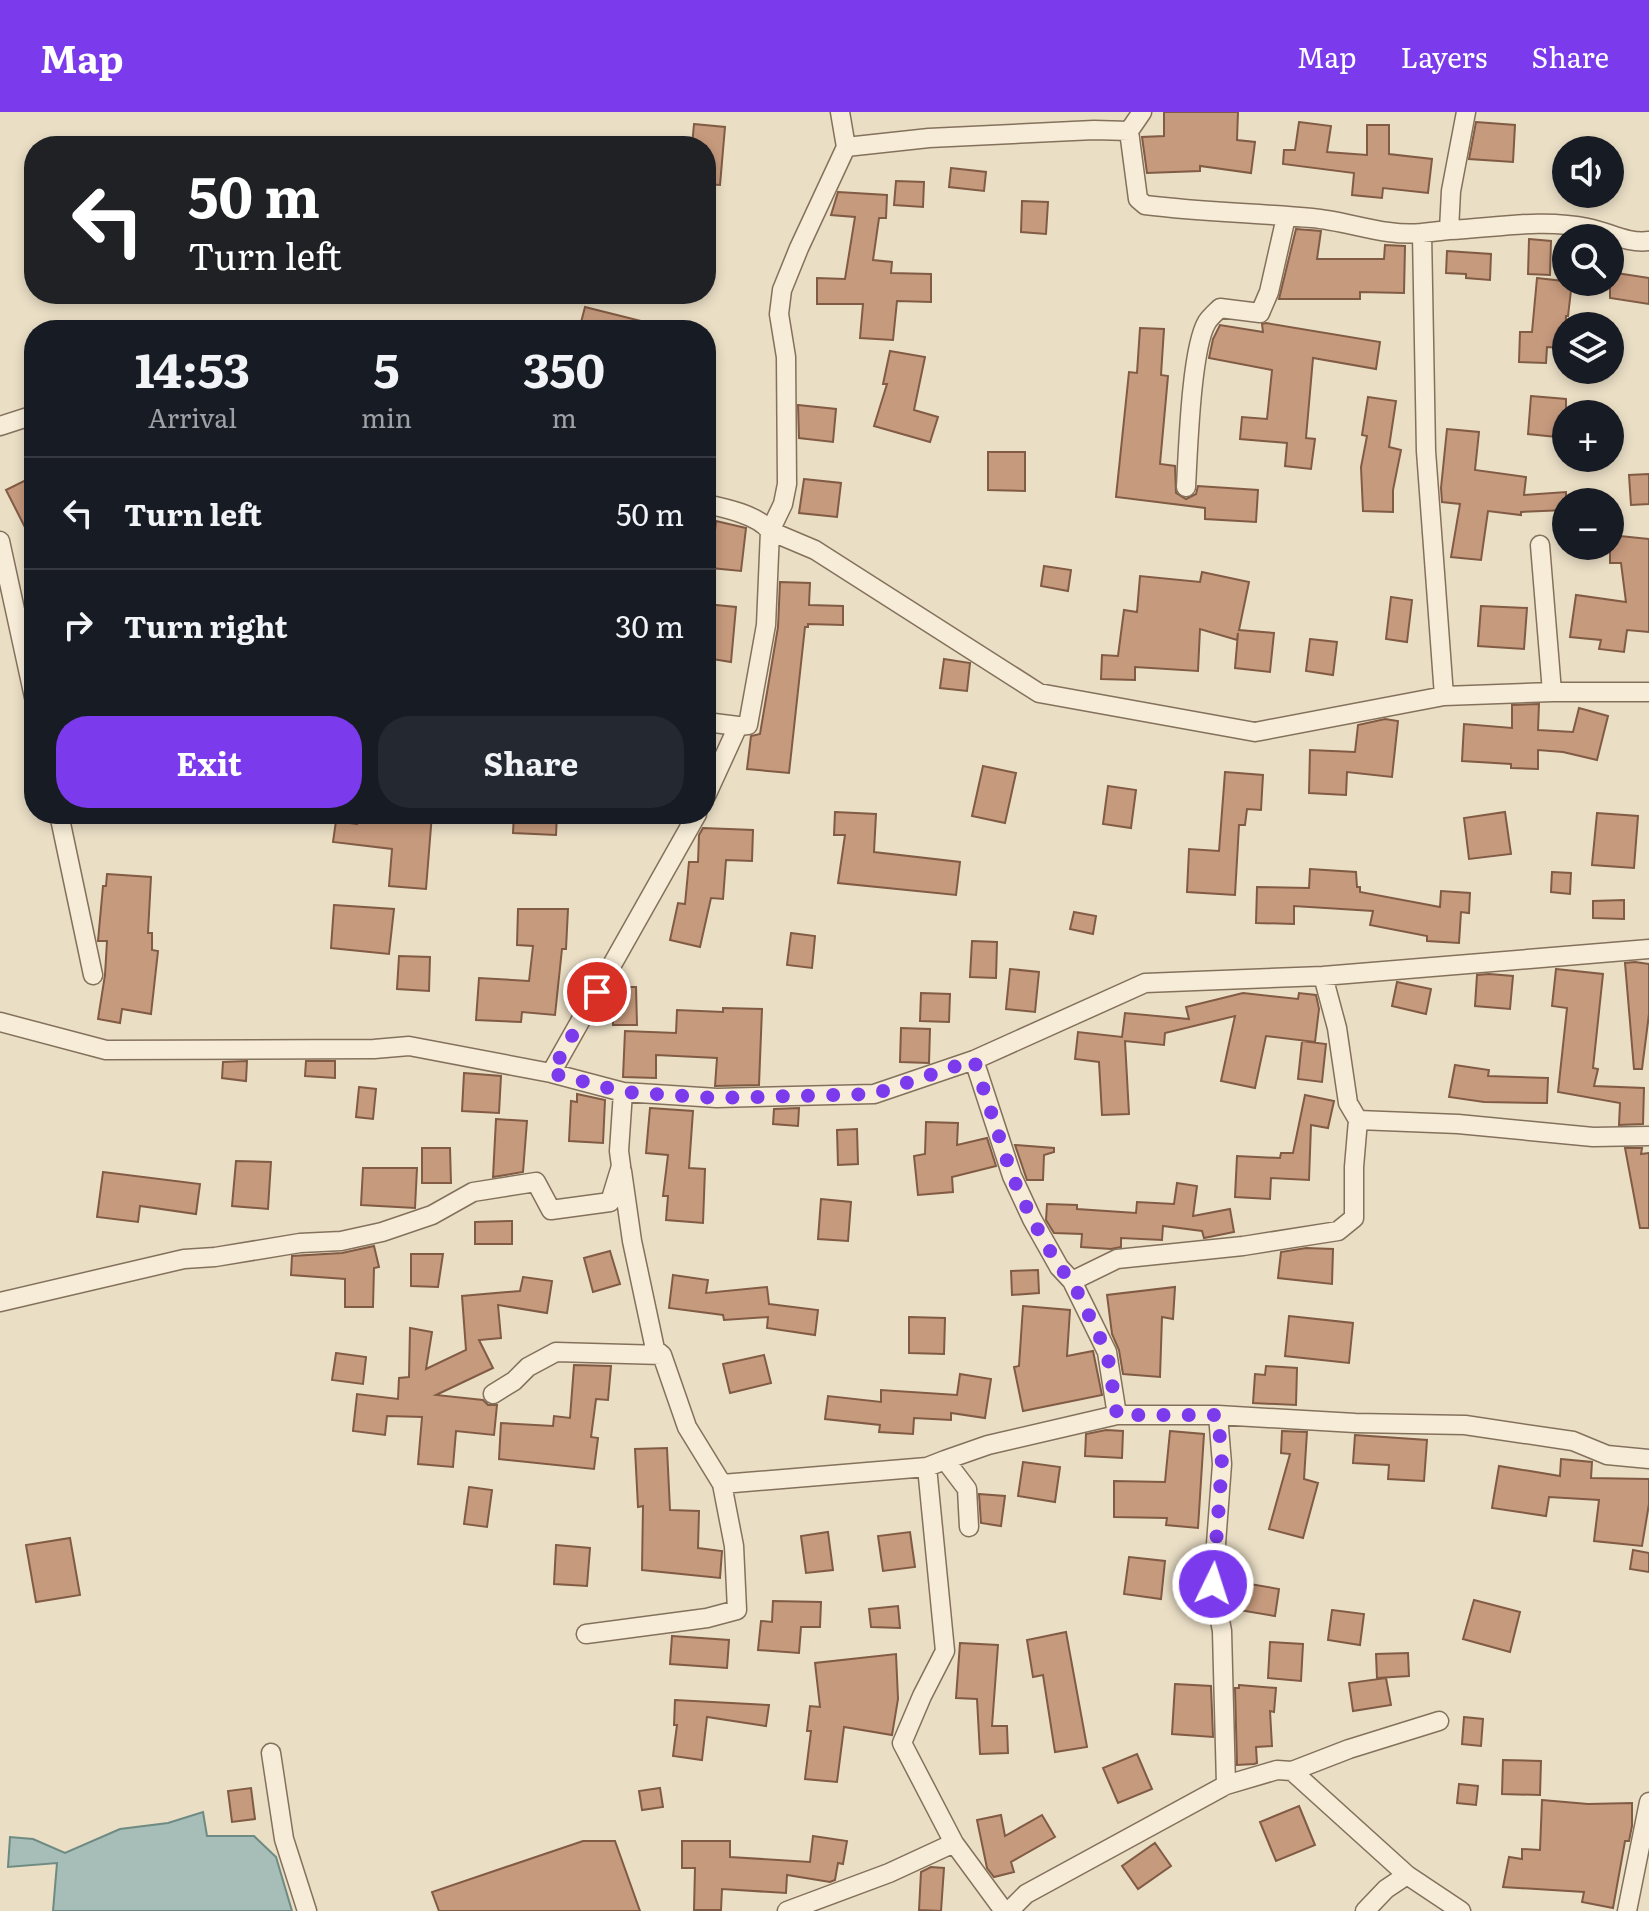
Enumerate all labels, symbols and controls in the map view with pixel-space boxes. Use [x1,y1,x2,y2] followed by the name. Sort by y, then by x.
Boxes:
[40,28,124,85] text: Map
[1297,35,1356,77] text: Map
[1400,35,1487,77] text: Layers
[1531,35,1609,77] text: Share
[1552,136,1624,560] map controls
[1552,136,1624,208] button: sound
[188,152,320,235] text: 50 m
[56,168,160,272] icon: left
[1552,224,1624,296] button: search
[188,228,342,281] text: Turn left
[1552,312,1624,384] button: layers
[135,332,250,403] text: 14:53
[373,332,400,403] text: 5
[523,332,605,403] text: 350
[148,397,237,436] text: Arrival
[361,397,412,436] text: min
[551,397,577,436] text: m
[1552,400,1624,472] button: +
[1552,488,1624,560] button: −
[56,491,100,535] icon: left
[124,491,262,535] text: Turn left
[616,491,684,535] text: 50 m
[56,603,100,647] icon: right
[124,603,288,647] text: Turn right
[615,603,684,647] text: 30 m
[56,716,362,808] button: Exit
[378,716,684,808] button: Share
[563,958,631,1026] pin
[575,970,619,1014] icon: arrive
[1171,1542,1255,1626] position arrow

